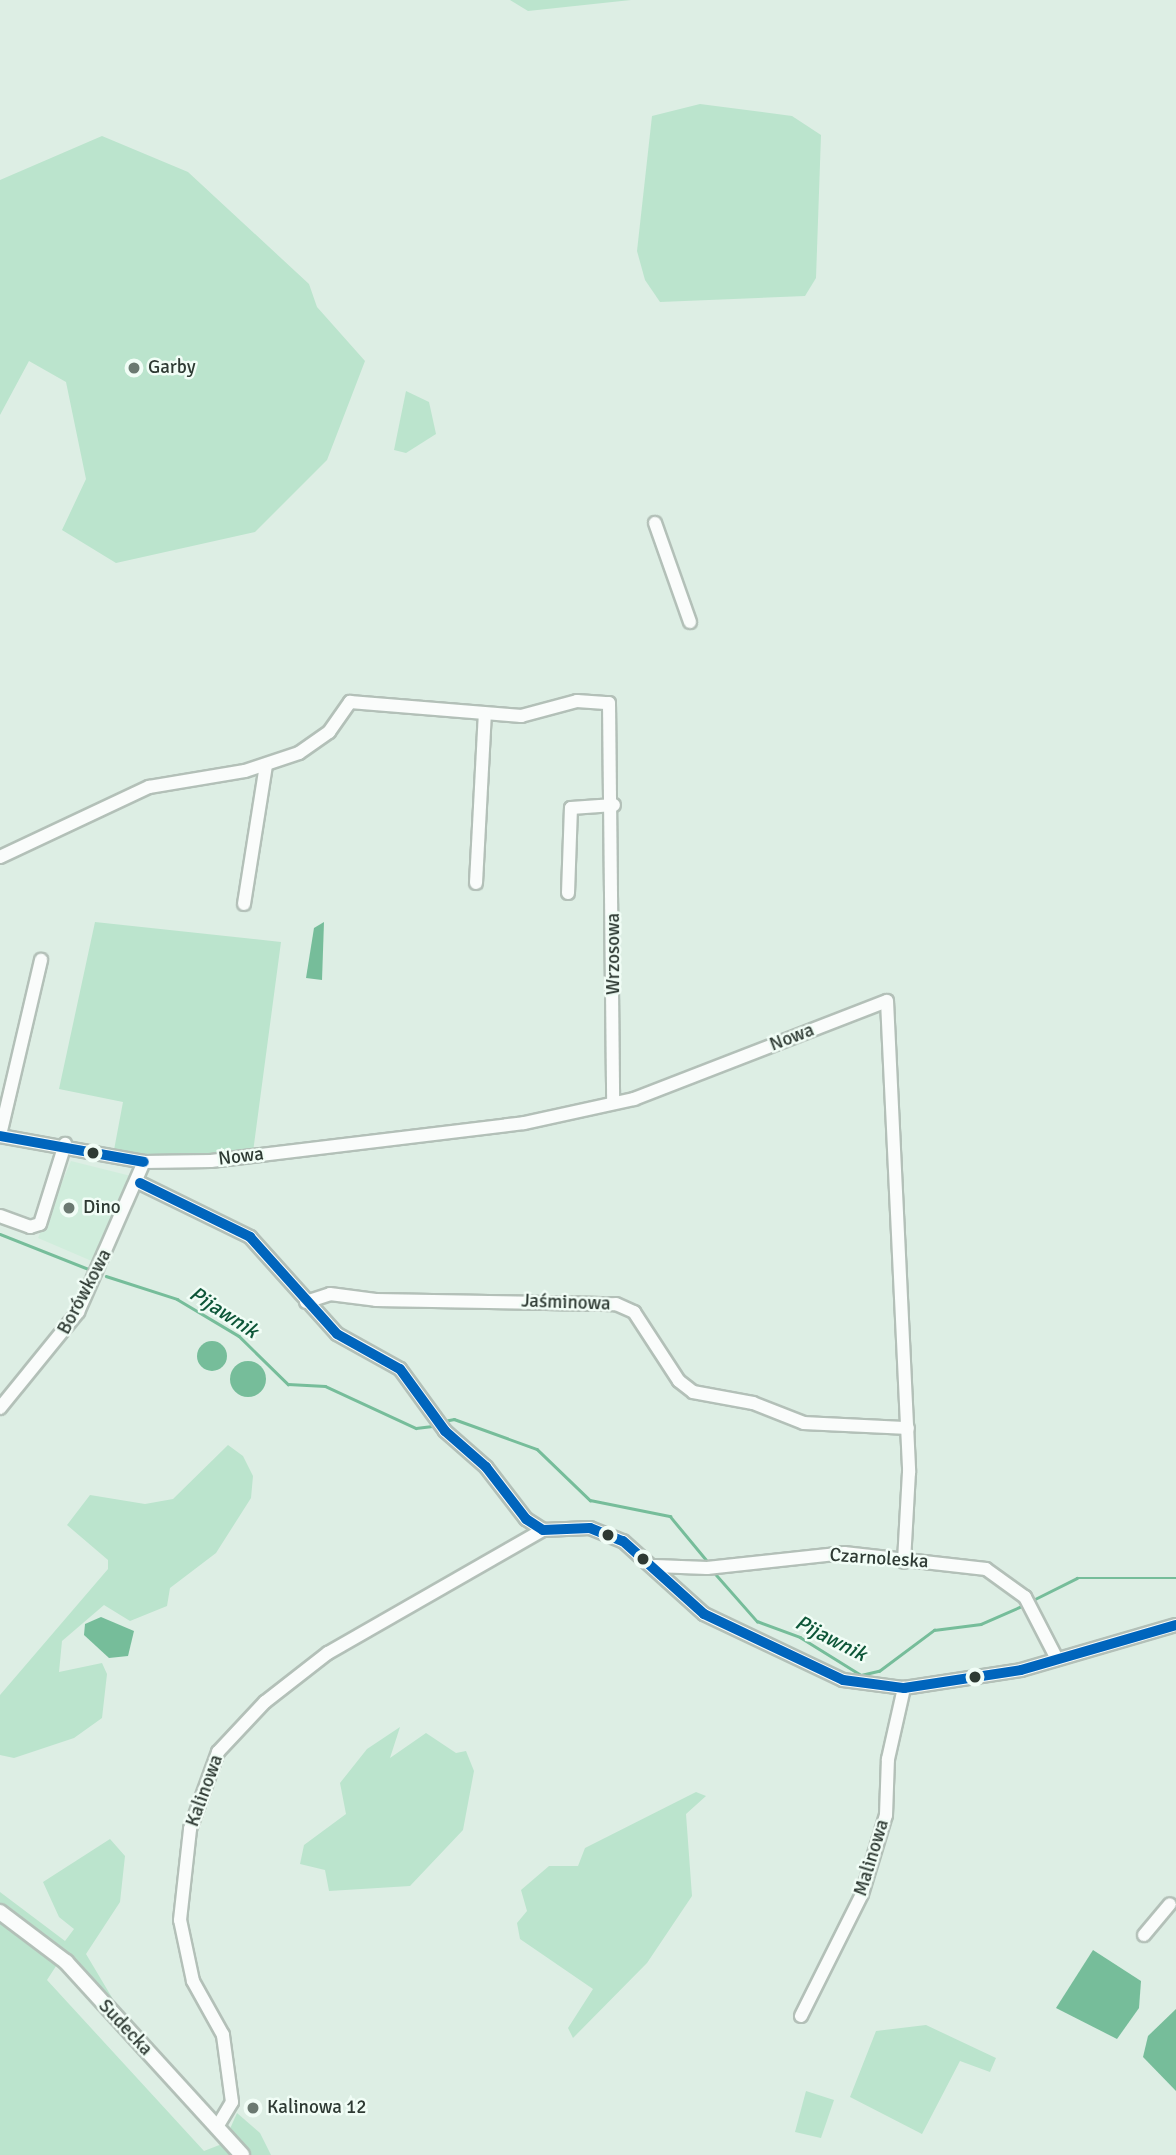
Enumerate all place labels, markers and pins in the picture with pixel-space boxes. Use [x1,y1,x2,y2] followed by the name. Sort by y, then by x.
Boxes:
[148,357,196,379] place label: Garby
[126,360,142,376] marker: Garby
[86,1146,100,1160] unlabelled marker
[83,1197,121,1219] place label: Dino
[61,1200,77,1216] marker: Dino
[601,1528,615,1542] unlabelled marker
[636,1552,650,1566] unlabelled marker
[968,1670,982,1684] unlabelled marker
[267,2097,367,2119] place label: Kalinowa 12
[245,2100,261,2116] marker: Kalinowa 12

